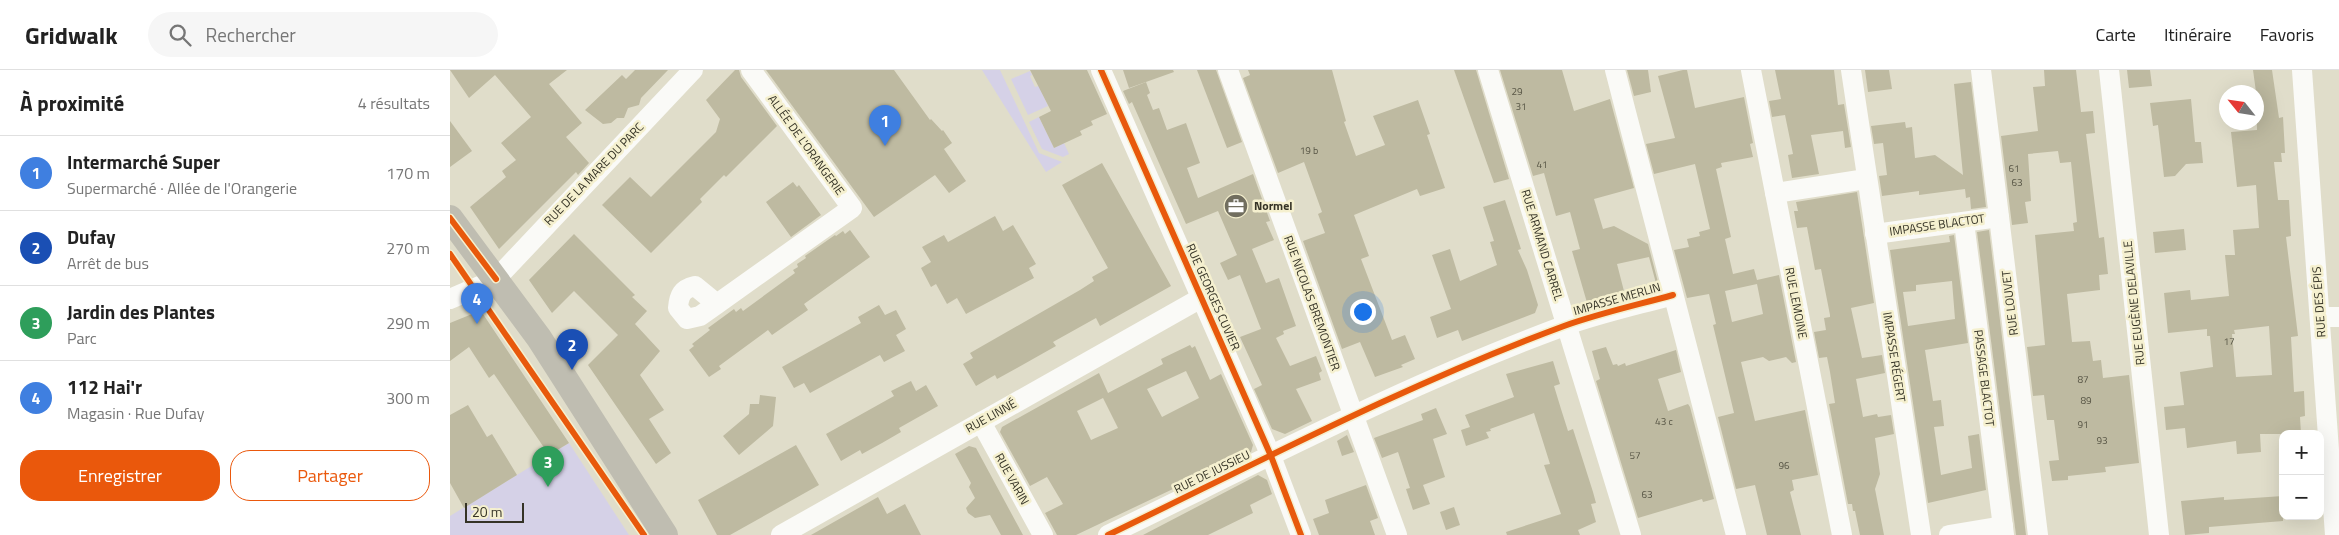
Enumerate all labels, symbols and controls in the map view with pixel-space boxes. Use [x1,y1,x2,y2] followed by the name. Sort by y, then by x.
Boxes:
[148,12,498,57] search box
[25,17,118,53] text: Gridwalk
[206,20,296,49] text: Rechercher
[166,21,194,49] icon: search
[2095,21,2136,48] text: Carte
[2164,21,2232,48] text: Itinéraire
[2260,21,2314,48] text: Favoris
[1511,84,1523,99] house number: 29
[2219,85,2264,130] north arrow
[20,87,124,119] text: À proximité
[763,90,850,199] street label: ALLÉE DE L'ORANGERIE
[358,91,430,115] text: 4 résultats
[1515,99,1527,114] house number: 31
[869,105,901,146] pin: 1
[539,118,648,229] street label: RUE DE LA MARE DU PARC
[1300,143,1318,158] house number: 19 b
[67,147,220,176] text: Intermarché Super
[1536,157,1548,172] house number: 41
[32,161,40,185] text: 1
[386,161,430,185] text: 170 m
[2008,161,2020,176] house number: 61
[2011,175,2023,190] house number: 63
[67,176,297,200] text: Supermarché · Allée de l'Orangerie
[1517,187,1569,303] street label: RUE ARMAND CARREL
[1223,193,1249,219] office icon: Normel
[1254,196,1293,215] place label: Normel
[1888,208,1986,241] street label: IMPASSE BLACTOT
[67,222,116,251] text: Dufay
[1279,233,1346,373] street label: RUE NICOLAS BREMONTIER
[32,236,40,260] text: 2
[386,236,430,260] text: 270 m
[2117,239,2149,366] street label: RUE EUGÈNE DELAVILLE
[1181,240,1246,353] street label: RUE GEORGES CUVIER
[67,251,149,275] text: Arrêt de bus
[1780,266,1813,341] street label: RUE LEMOINE
[2307,266,2330,338] street label: RUE DES ÉPIS
[1996,269,2023,337] street label: RUE LOUVET
[1571,277,1663,320] street label: IMPASSE MERLIN
[461,283,493,324] pin: 4
[67,297,215,326] text: Jardin des Plantes
[1350,299,1376,325] your location
[32,311,40,335] text: 3
[386,311,430,335] text: 290 m
[1878,311,1911,404] street label: IMPASSE RÉGERT
[67,326,97,350] text: Parc
[556,329,588,370] pin: 2
[1969,329,2000,428] street label: PASSAGE BLACTOT
[2223,334,2235,349] house number: 17
[67,372,142,401] text: 112 Hai'r
[2077,372,2089,387] house number: 87
[32,386,40,410] text: 4
[386,386,430,410] text: 300 m
[2080,393,2092,408] house number: 89
[962,394,1020,437] street label: RUE LINNÉ
[67,401,204,425] text: Magasin · Rue Dufay
[1655,414,1673,429] house number: 43 c
[2077,417,2089,432] house number: 91
[2279,430,2324,520] map controls
[2279,430,2324,475] button: +
[2096,433,2108,448] house number: 93
[1170,445,1253,498] street label: RUE DE JUSSIEU
[532,446,564,487] pin: 3
[1629,448,1641,463] house number: 57
[990,449,1034,508] street label: RUE VARIN
[20,450,220,501] button: Enregistrer
[230,450,430,501] button: Partager
[1778,458,1790,473] house number: 96
[2279,475,2324,520] button: −
[1641,487,1653,502] house number: 63
[465,500,524,523] scale bar
[472,501,502,522] text: 20 m

